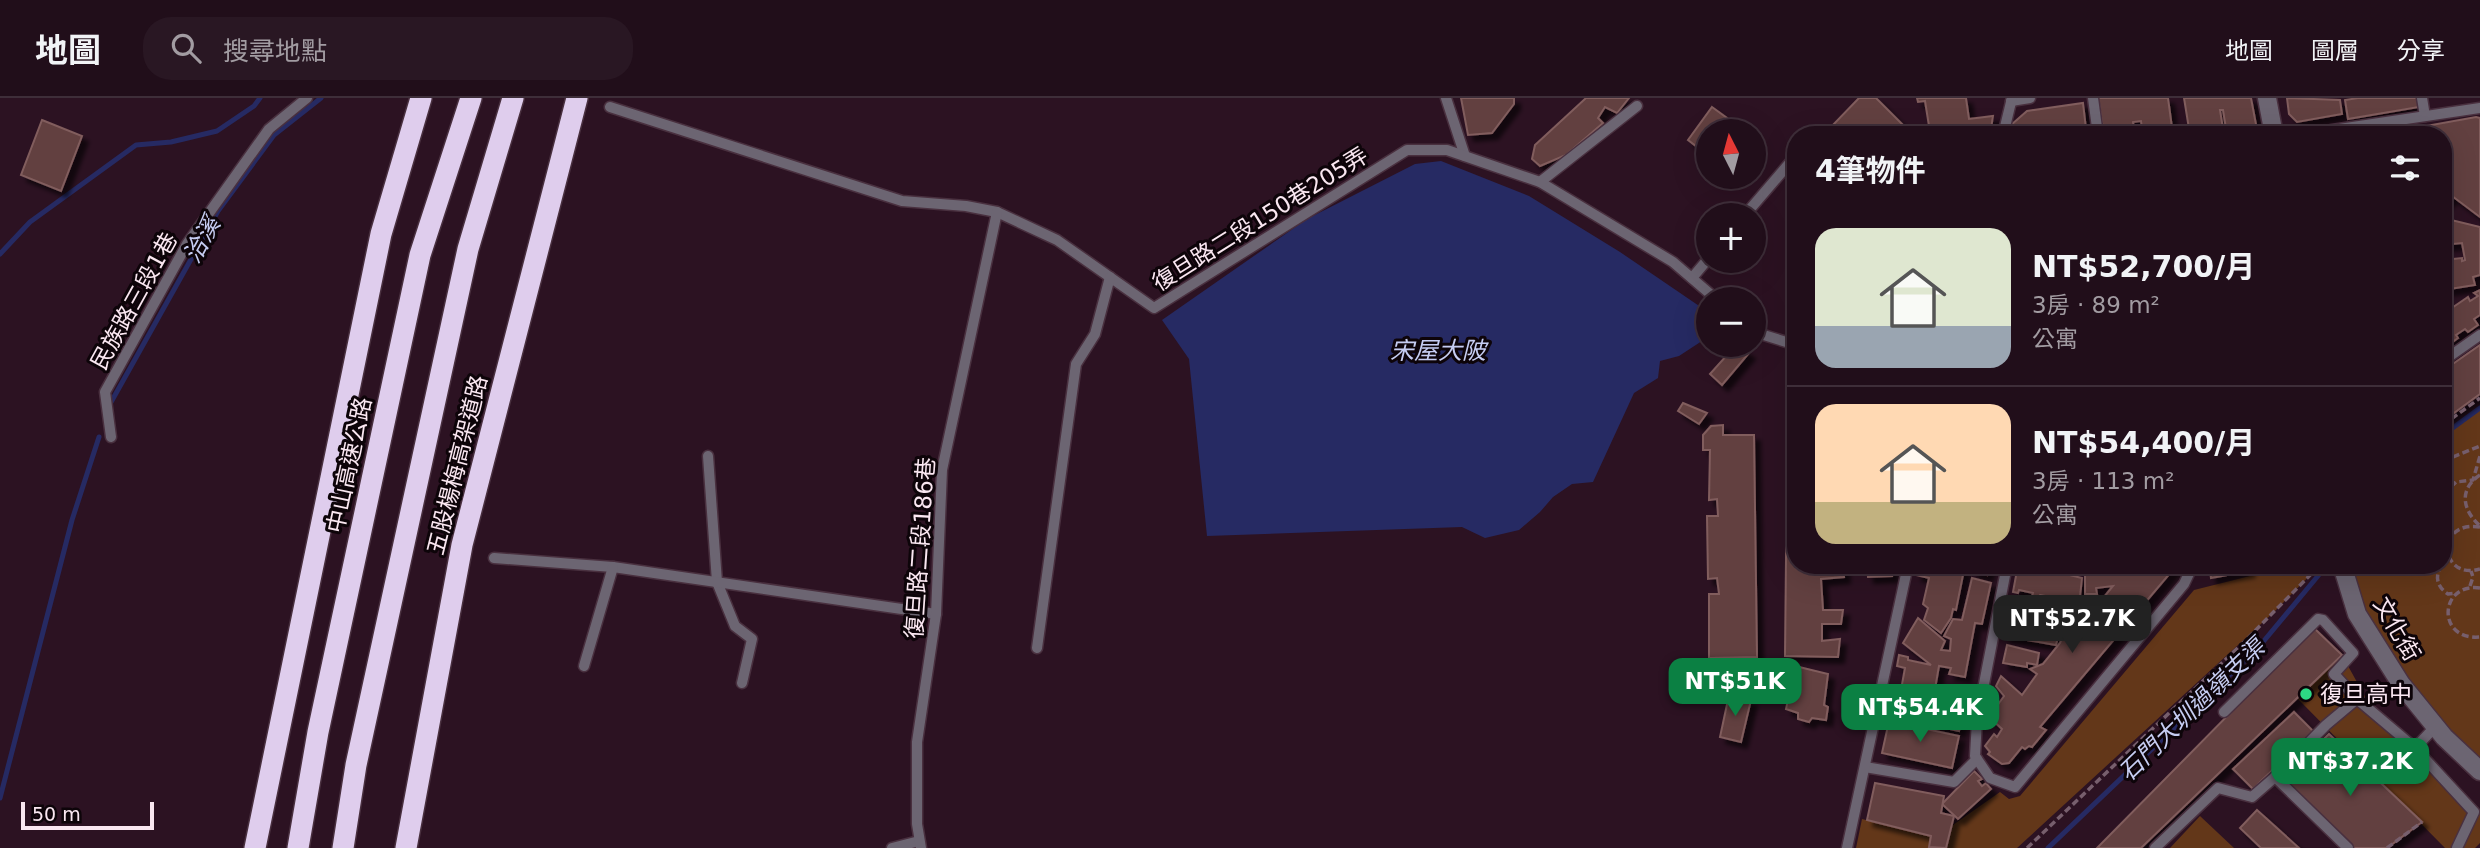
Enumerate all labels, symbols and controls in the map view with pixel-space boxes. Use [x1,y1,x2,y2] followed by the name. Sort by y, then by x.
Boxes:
[143,17,633,80] search box
[167,29,205,67] icon: search
[35,31,101,70] text: 地圖
[223,36,327,66] text: 搜尋地點
[2225,37,2273,65] text: 地圖
[2311,37,2359,65] text: 圖層
[2397,37,2445,65] text: 分享
[1696,119,1766,189] north arrow
[1696,119,1766,357] map controls
[1148,142,1372,296] street label: 復旦路二段150巷205弄
[2386,149,2424,187] icon: filters
[1815,153,1926,188] text: 4筆物件
[1696,203,1766,273] button: +
[178,210,227,268] water label: 洽溪
[86,228,182,374] street label: 民族路三段1巷
[2032,249,2255,284] text: NT$52,700/月
[1871,256,1955,340] icon: home
[1696,287,1766,357] button: −
[2032,292,2160,318] text: 3房 · 89 m²
[2032,326,2078,352] text: 公寓
[1390,337,1489,365] water label: 宋屋大陂
[422,373,492,557] street label: 五股楊梅高架道路
[322,395,376,535] street label: 中山高速公路
[2032,425,2255,460] text: NT$54,400/月
[1871,432,1955,516] icon: home
[901,456,939,640] street label: 復旦路二段186巷
[2032,468,2174,494] text: 3房 · 113 m²
[2032,502,2078,528] text: 公寓
[2368,593,2426,665] street label: 文化街
[2000,596,2144,655] pin: NT$52.7K
[2009,605,2135,631] text: NT$52.7K
[2113,631,2273,787] water label: 石門大圳過嶺支渠
[1678,658,1792,718] pin: NT$51K
[1685,668,1785,694] text: NT$51K
[2320,681,2412,707] place label: 復旦高中
[1848,684,1992,744] pin: NT$54.4K
[2298,686,2314,702] marker: 復旦高中
[1857,694,1983,720] text: NT$54.4K
[2278,738,2422,798] pin: NT$37.2K
[2287,748,2413,774] text: NT$37.2K
[21,799,154,831] scale bar
[32,803,81,825] text: 50 m

